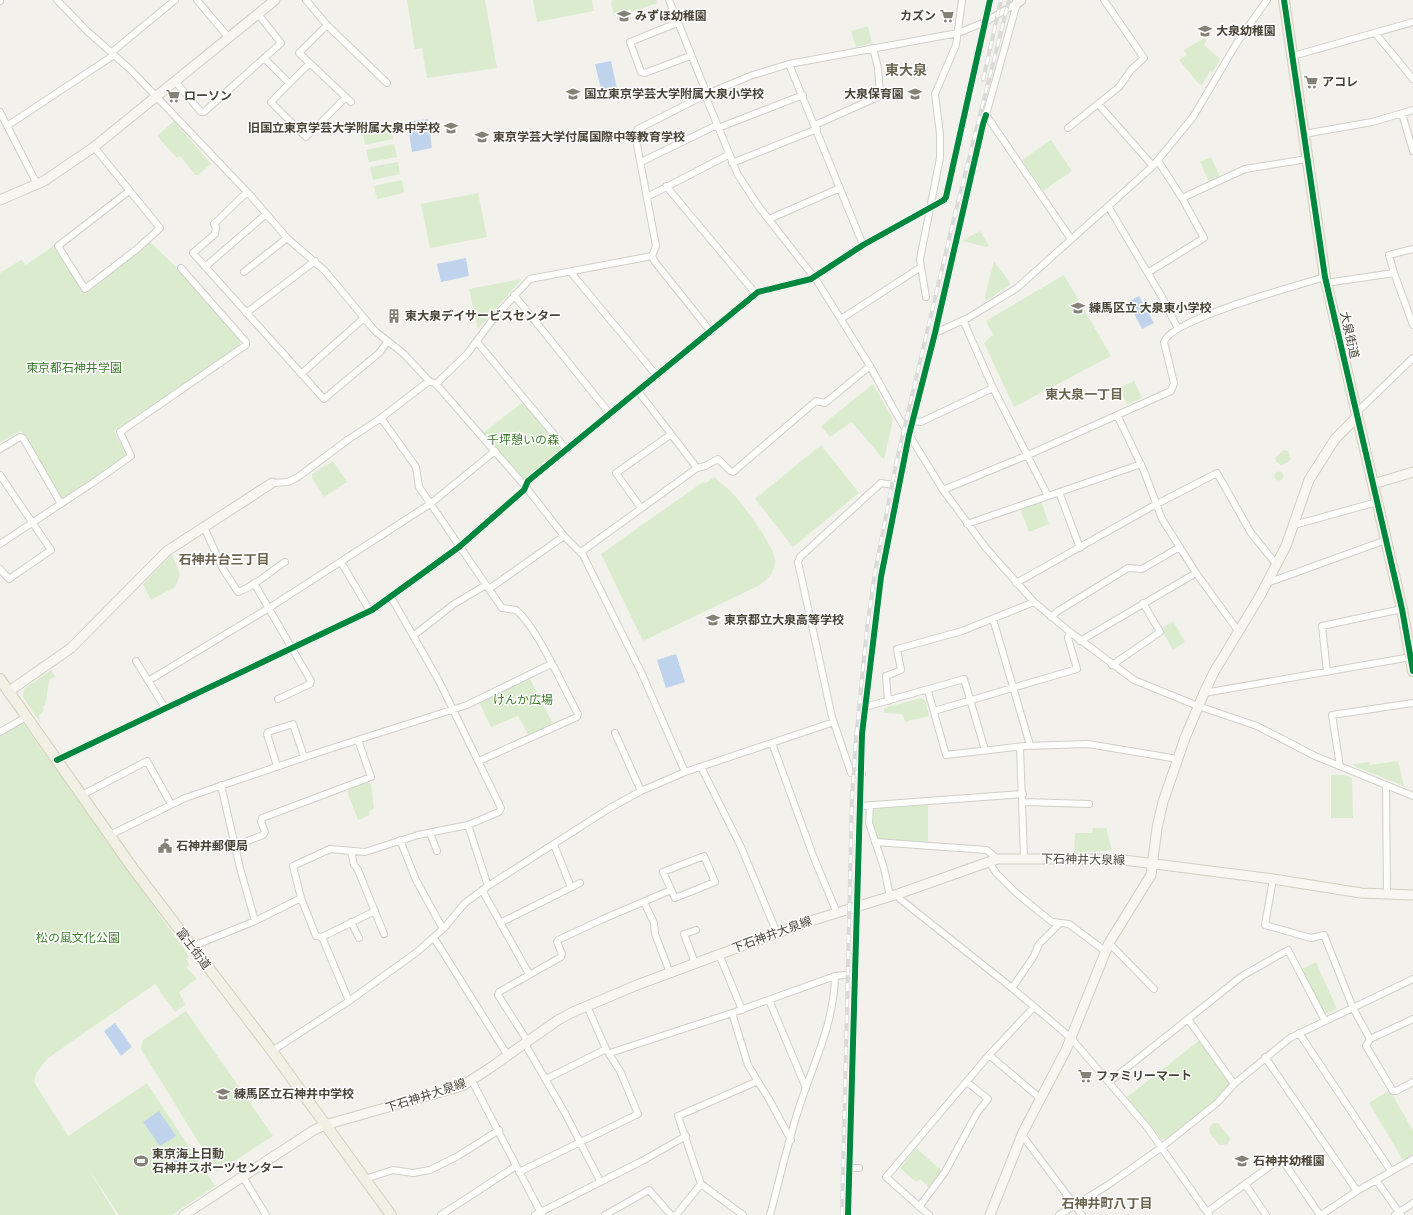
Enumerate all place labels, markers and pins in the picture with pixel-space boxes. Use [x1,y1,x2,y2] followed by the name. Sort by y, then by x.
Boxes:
[616,8,632,24] school or university icon: みずほ幼稚園
[635,8,707,25] place label: みずほ幼稚園
[900,8,936,25] place label: カズン
[939,8,955,24] supermarket icon: カズン
[1197,23,1213,39] school or university icon: 大泉幼稚園
[1216,23,1276,40] place label: 大泉幼稚園
[1303,74,1319,90] supermarket icon: アコレ
[1322,74,1358,91] place label: アコレ
[565,86,581,102] school or university icon: 国立東京学芸大学附属大泉小学校
[584,86,764,103] place label: 国立東京学芸大学附属大泉小学校
[844,86,904,103] place label: 大泉保育園
[907,86,923,102] school or university icon: 大泉保育園
[165,88,181,104] supermarket icon: ローソン
[184,88,232,105] place label: ローソン
[248,120,440,137] place label: 旧国立東京学芸大学附属大泉中学校
[443,120,459,136] school or university icon: 旧国立東京学芸大学附属大泉中学校
[474,129,490,145] school or university icon: 東京学芸大学付属国際中等教育学校
[493,129,685,146] place label: 東京学芸大学付属国際中等教育学校
[1070,300,1086,316] school or university icon: 練馬区立 大泉東小学校
[1089,300,1211,317] place label: 練馬区立 大泉東小学校
[386,308,402,324] building icon: 東大泉デイサービスセンター
[405,308,561,325] place label: 東大泉デイサービスセンター
[705,612,721,628] school or university icon: 東京都立大泉高等学校
[724,612,844,629] place label: 東京都立大泉高等学校
[157,838,173,854] public building icon: 石神井郵便局
[176,838,248,855] place label: 石神井郵便局
[1077,1068,1093,1084] supermarket icon: ファミリーマート
[1096,1068,1192,1085] place label: ファミリーマート
[215,1086,231,1102] school or university icon: 練馬区立石神井中学校
[234,1086,354,1103] place label: 練馬区立石神井中学校
[152,1146,284,1177] place label: 東京海上日動 石神井スポーツセンター
[133,1153,149,1169] sports icon: 東京海上日動 石神井スポーツセンター
[1234,1153,1250,1169] school or university icon: 石神井幼稚園
[1253,1153,1325,1170] place label: 石神井幼稚園

